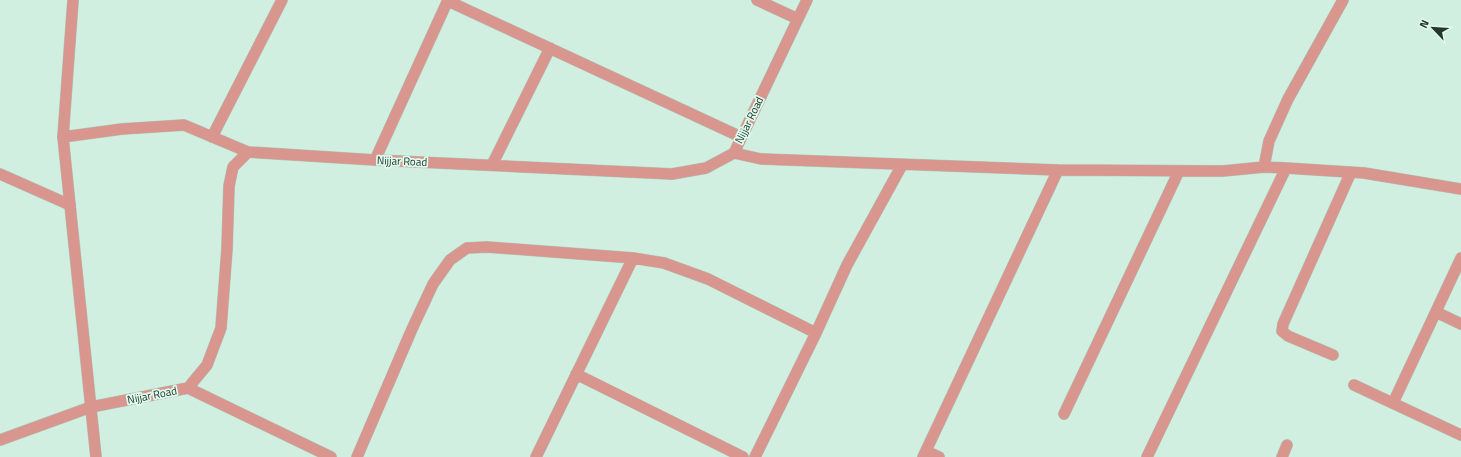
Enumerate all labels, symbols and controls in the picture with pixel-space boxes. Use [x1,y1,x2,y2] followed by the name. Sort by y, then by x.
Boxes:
[1413,8,1453,48] north arrow
[1415,17,1433,31] text: N
[731,94,767,146] street label: Nijjar Road
[377,152,428,170] street label: Nijjar Road
[126,382,178,408] street label: Nijjar Road

